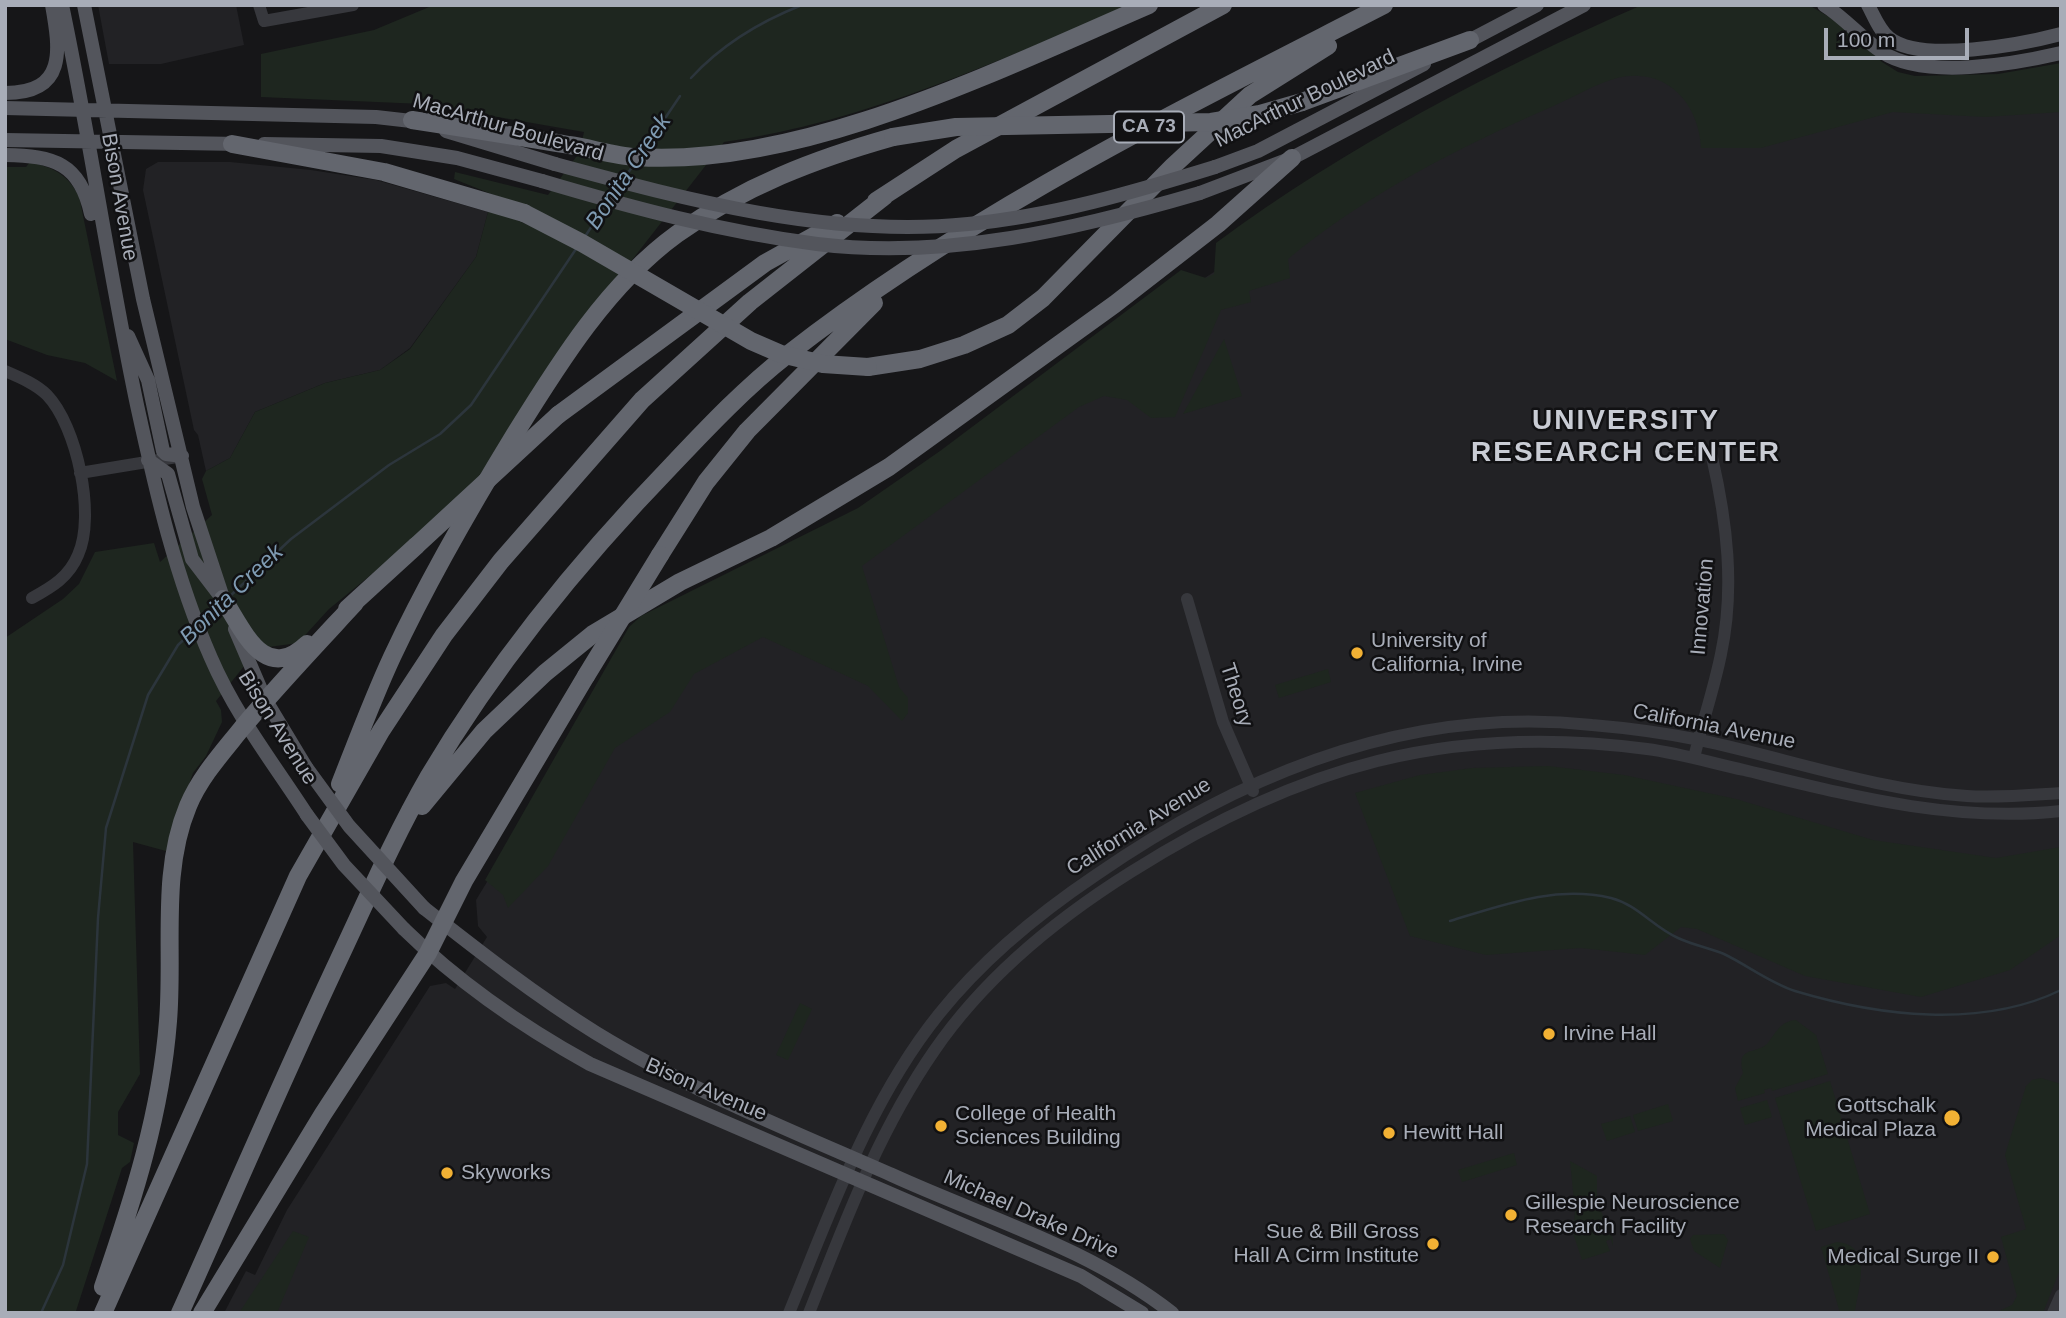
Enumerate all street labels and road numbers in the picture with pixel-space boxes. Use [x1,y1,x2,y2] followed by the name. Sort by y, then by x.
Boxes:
[1211,44,1399,154] street label: MacArthur Boulevard
[410,89,606,167] street label: MacArthur Boulevard
[1114,111,1184,142] road number: CA 73
[95,131,143,263] street label: Bison Avenue
[1686,558,1720,656] street label: Innovation
[1214,660,1258,730] street label: Theory
[232,667,322,789] street label: Bison Avenue
[1630,699,1798,755] street label: California Avenue
[1062,772,1216,882] street label: California Avenue
[642,1053,770,1127] street label: Bison Avenue
[940,1165,1122,1265] street label: Michael Drake Drive

